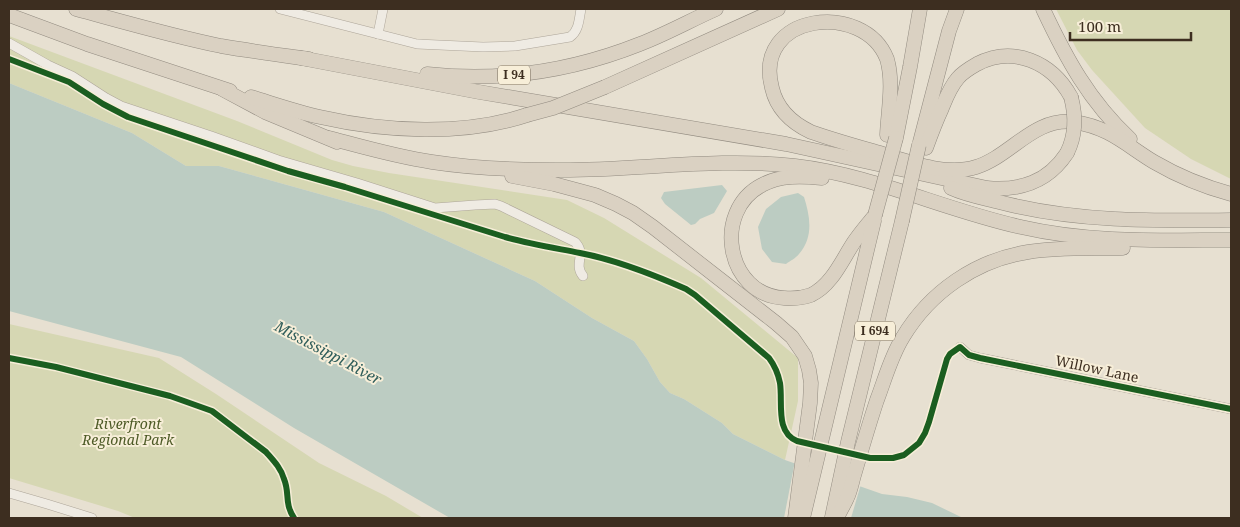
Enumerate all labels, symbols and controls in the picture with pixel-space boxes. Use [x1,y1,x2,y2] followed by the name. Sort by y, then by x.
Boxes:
[1070,10,1191,42] scale bar
[1078,16,1121,36] text: 100 m
[498,66,530,84] road number: I 94
[271,315,386,389] water label: Mississippi River
[855,322,895,341] road number: I 694
[1054,350,1141,387] street label: Willow Lane
[81,414,175,449] park label: Riverfront Regional Park

